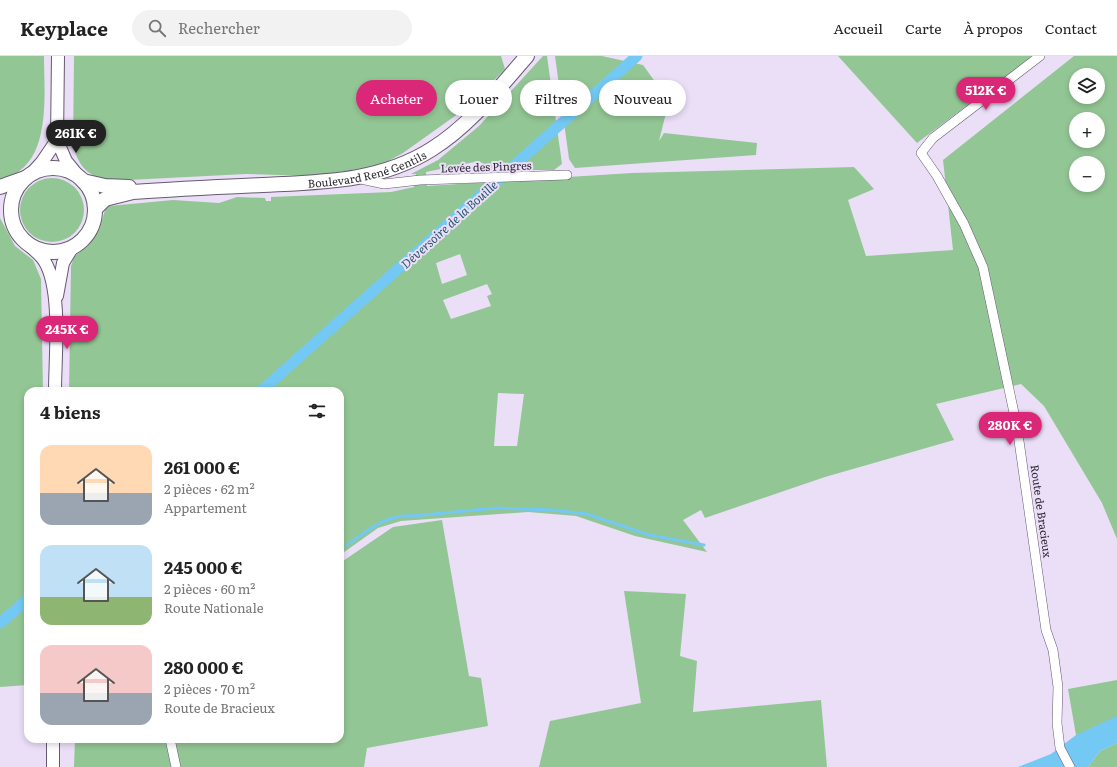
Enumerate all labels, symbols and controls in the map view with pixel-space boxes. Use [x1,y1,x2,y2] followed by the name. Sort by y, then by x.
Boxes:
[132,10,412,46] search box
[20,14,108,42] text: Keyplace
[178,16,260,39] text: Rechercher
[146,17,168,39] icon: search
[833,18,883,38] text: Accueil
[905,18,942,38] text: Carte
[964,18,1023,38] text: À propos
[1045,18,1097,38] text: Contact
[1069,68,1105,192] map controls
[1069,68,1105,104] button: layers
[953,77,1019,111] pin: 512K €
[356,80,437,116] chip: Acheter
[445,80,512,116] chip: Louer
[520,80,591,116] chip: Filtres
[599,80,686,116] chip: Nouveau
[965,80,1007,99] text: 512K €
[1069,112,1105,148] button: +
[43,120,109,154] pin: 261K €
[55,123,97,142] text: 261K €
[307,146,429,191] street label: Boulevard René Gentils
[440,156,532,176] street label: Levée des Pingres
[1069,156,1105,192] button: −
[397,175,501,272] water label: Déversoire de la Bouille
[34,316,100,350] pin: 245K €
[45,319,89,338] text: 245K €
[40,399,100,424] text: 4 biens
[306,400,328,422] icon: filters
[977,412,1043,446] pin: 280K €
[988,415,1032,434] text: 280K €
[164,454,240,479] text: 261 000 €
[72,461,120,509] icon: home
[1028,463,1057,559] street label: Route de Bracieux
[164,479,255,498] text: 2 pièces · 62 m²
[164,498,247,517] text: Appartement
[164,554,243,579] text: 245 000 €
[72,561,120,609] icon: home
[164,579,256,598] text: 2 pièces · 60 m²
[164,598,263,617] text: Route Nationale
[164,654,244,679] text: 280 000 €
[72,661,120,709] icon: home
[164,679,255,698] text: 2 pièces · 70 m²
[164,698,275,717] text: Route de Bracieux

